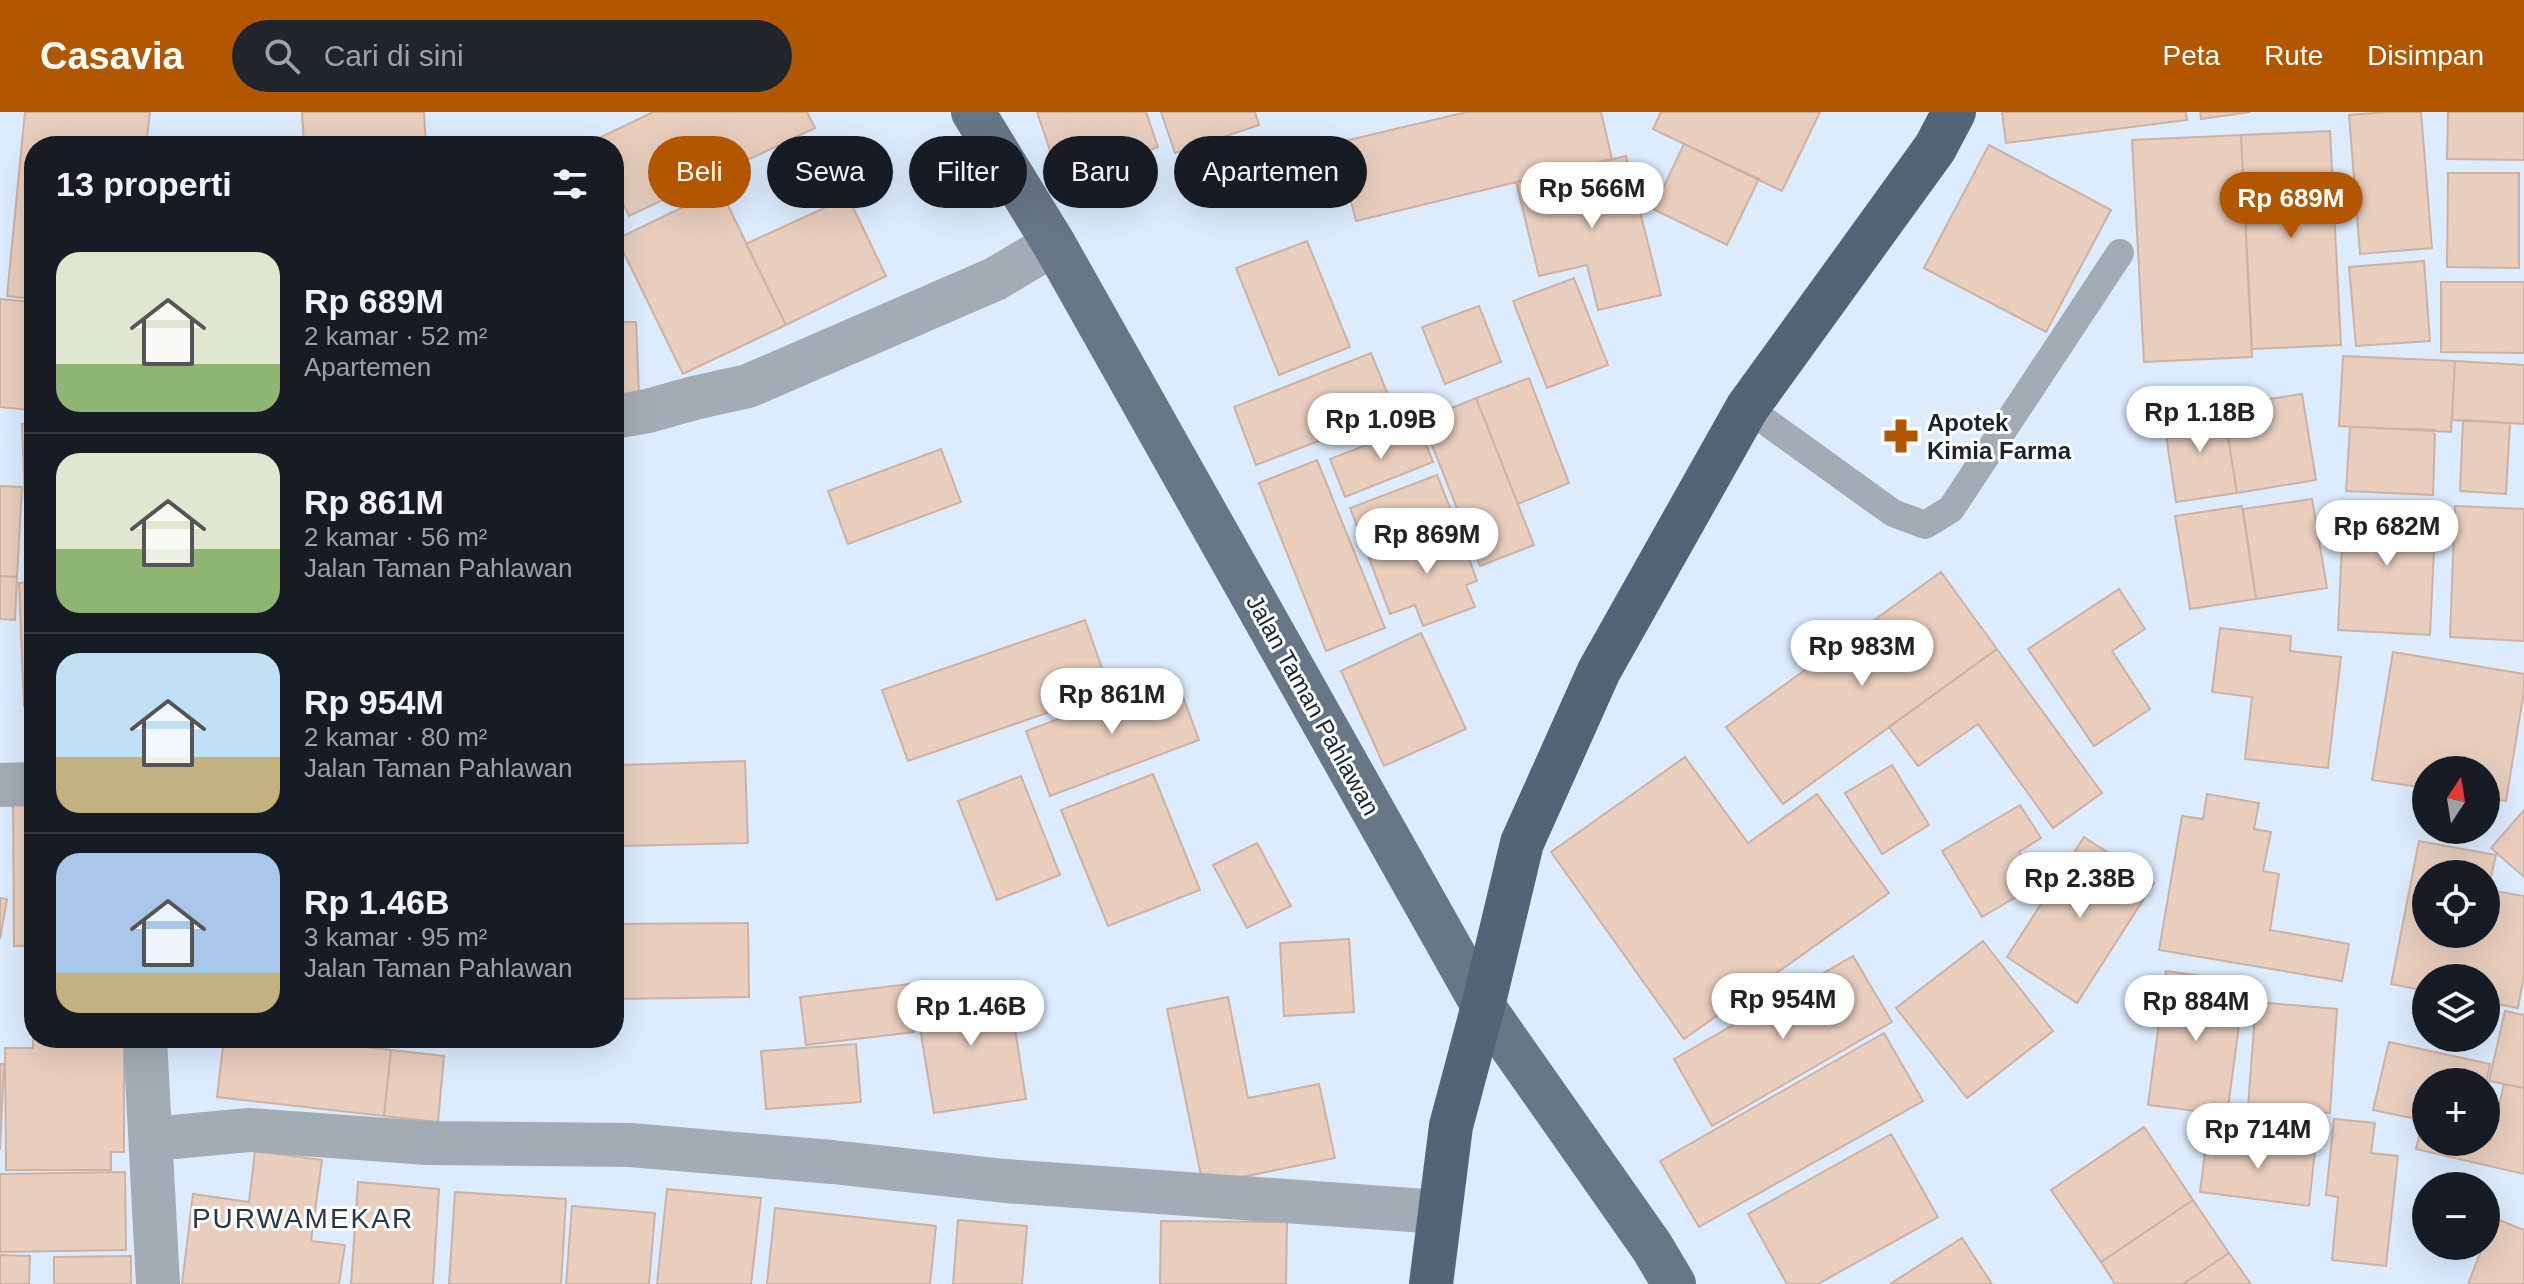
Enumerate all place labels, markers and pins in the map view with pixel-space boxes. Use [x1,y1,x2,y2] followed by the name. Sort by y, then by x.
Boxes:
[1518,162,1666,230] pin: Rp 566M
[2217,172,2365,240] pin: Rp 689M
[2117,386,2283,454] pin: Rp 1.18B
[1298,393,1464,461] pin: Rp 1.09B
[1927,409,2072,464] place label: Apotek Kimia Farma
[1882,417,1920,455] pharmacy icon: Apotek Kimia Farma
[2313,500,2461,568] pin: Rp 682M
[1353,508,1501,576] pin: Rp 869M
[1788,620,1936,688] pin: Rp 983M
[1038,668,1186,736] pin: Rp 861M
[1997,852,2163,920] pin: Rp 2.38B
[1709,973,1857,1041] pin: Rp 954M
[2122,975,2270,1043] pin: Rp 884M
[888,980,1054,1048] pin: Rp 1.46B
[2184,1103,2332,1171] pin: Rp 714M

